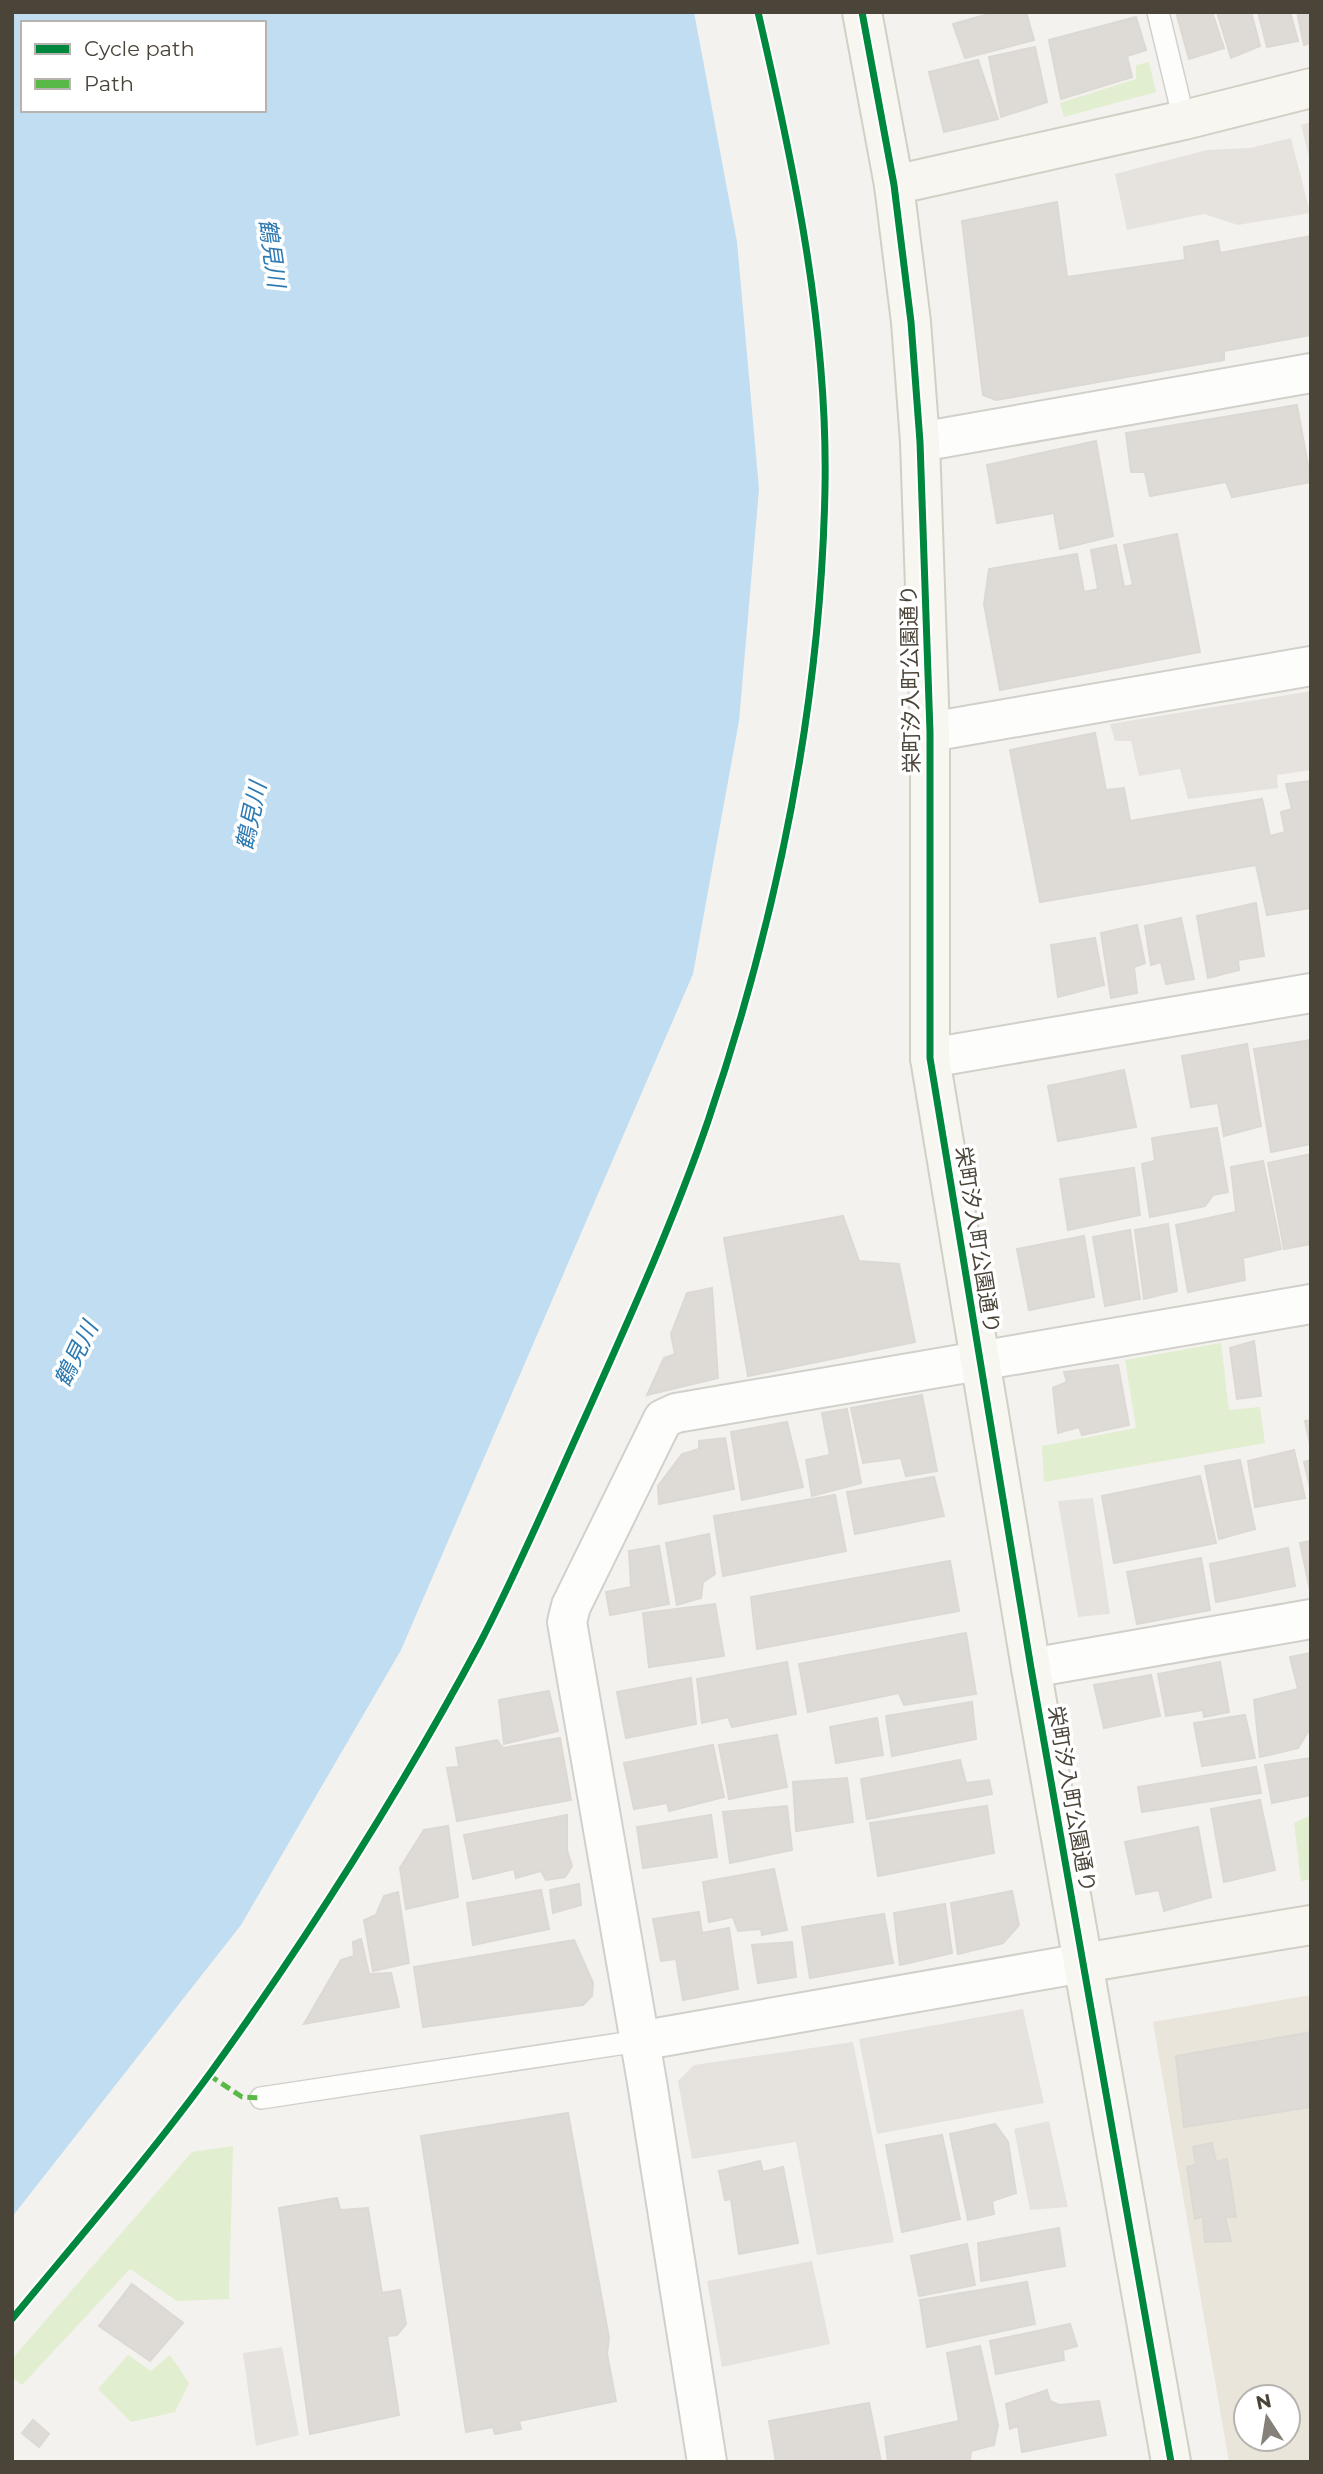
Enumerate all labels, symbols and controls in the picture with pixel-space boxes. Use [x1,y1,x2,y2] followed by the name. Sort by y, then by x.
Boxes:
[21,21,266,112] legend
[84,36,195,61] text: Cycle path
[84,71,134,96] text: Path
[253,217,291,292] water label: 鶴見川
[896,584,924,774] street label: 栄町汐入町公園通り
[230,776,272,853] water label: 鶴見川
[951,1145,1005,1335] street label: 栄町汐入町公園通り
[48,1314,105,1391] water label: 鶴見川
[1043,1704,1101,1894] street label: 栄町汐入町公園通り
[1232,2383,1302,2453] north arrow
[1254,2389,1273,2415] text: N

